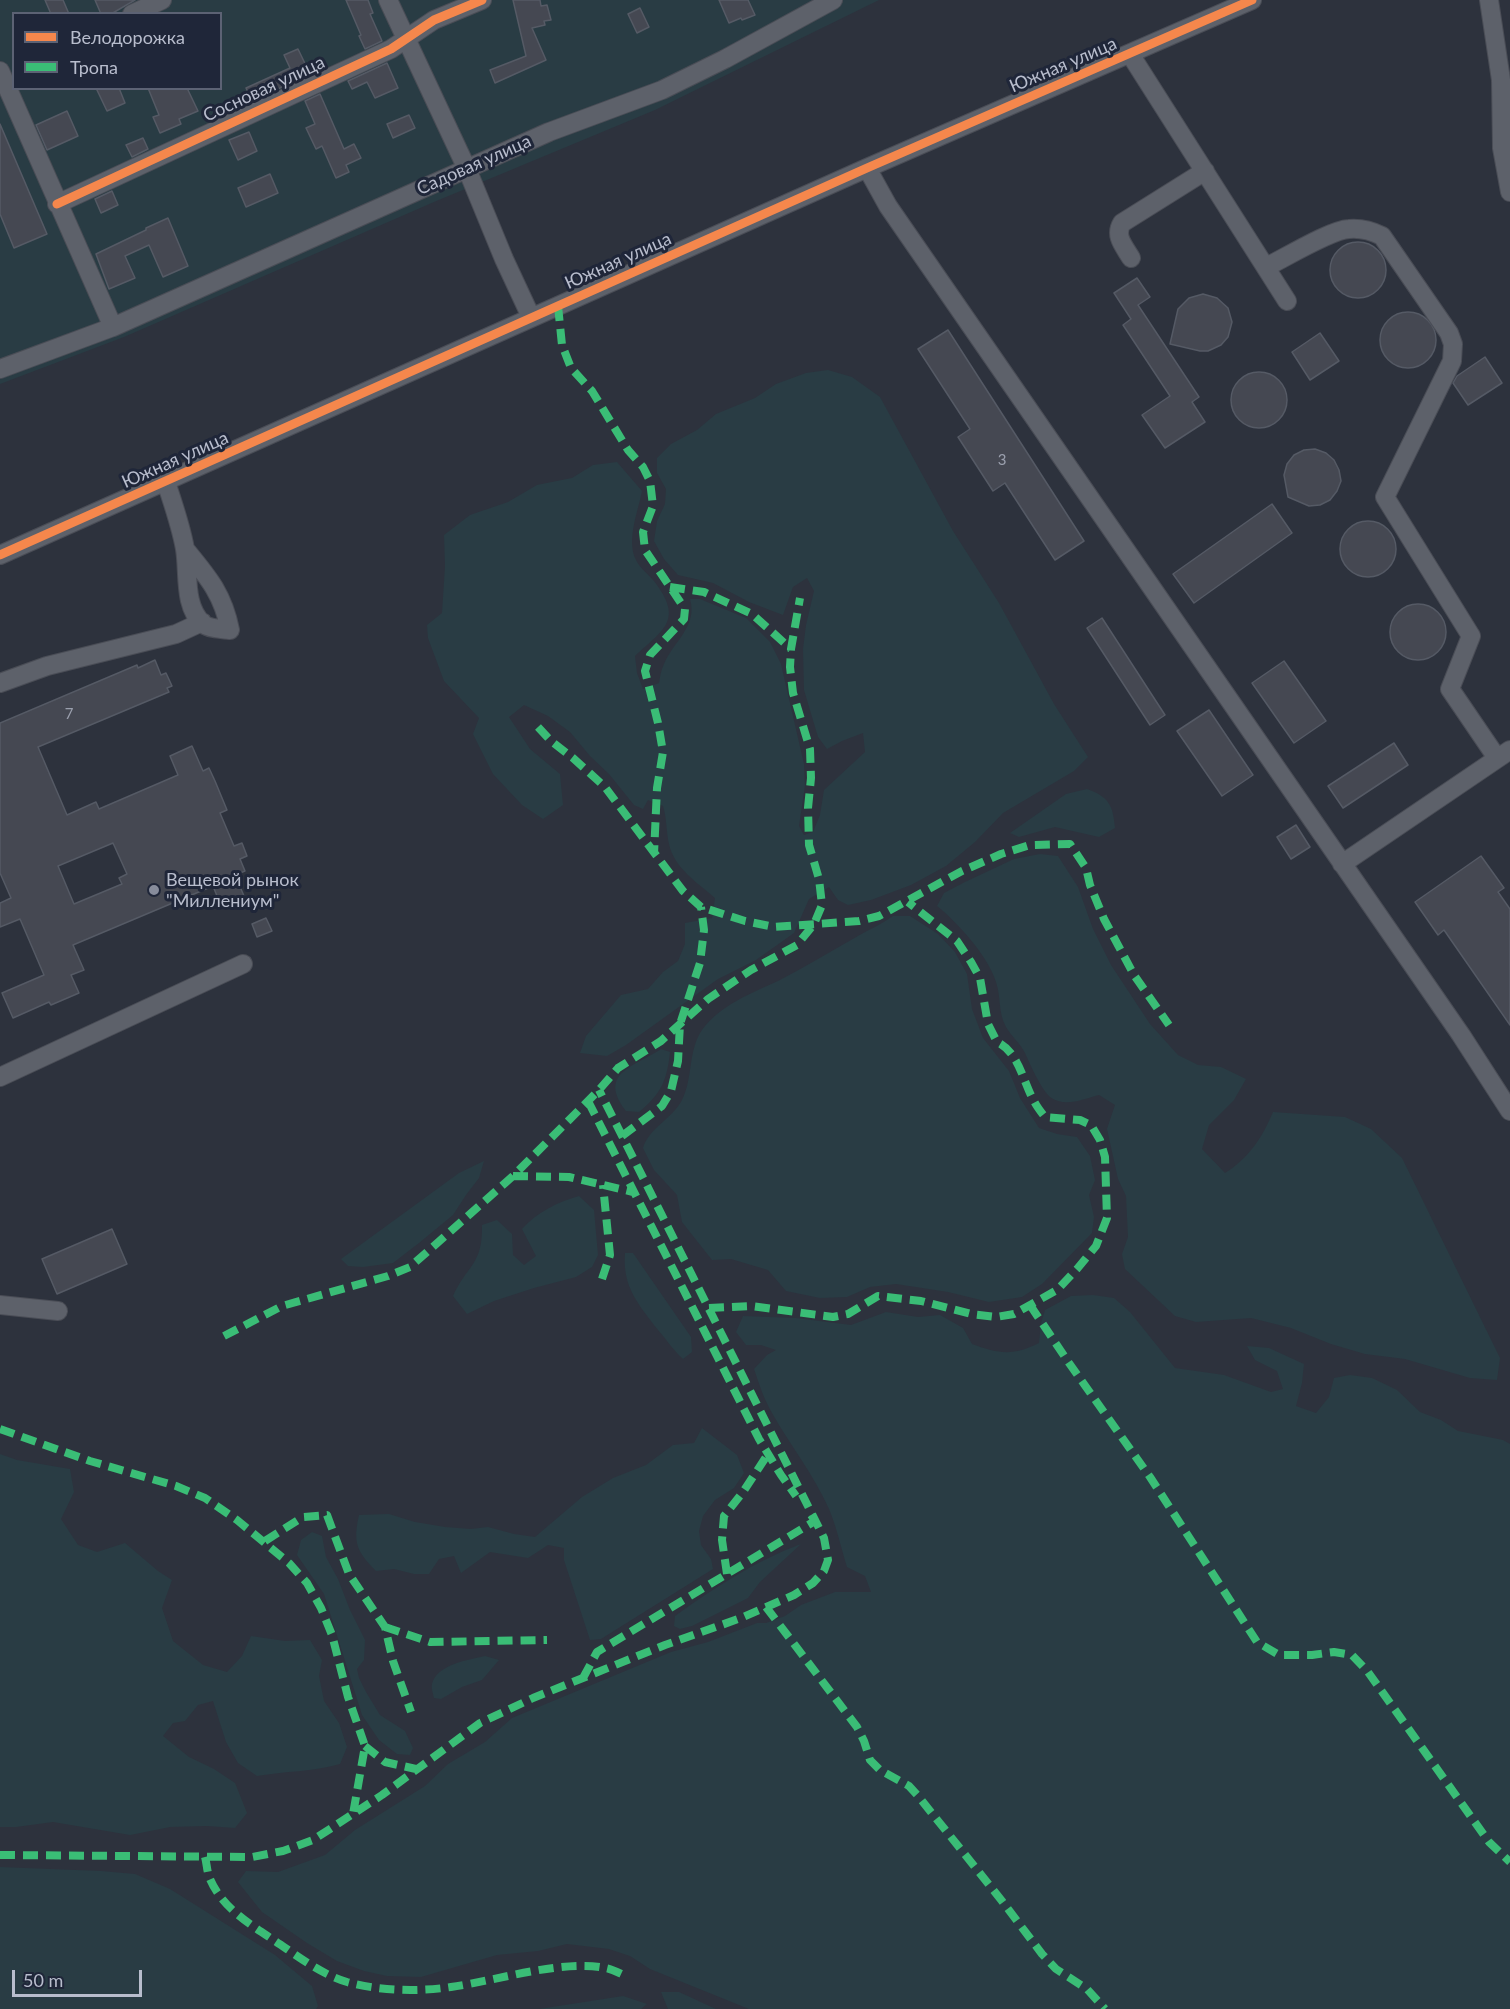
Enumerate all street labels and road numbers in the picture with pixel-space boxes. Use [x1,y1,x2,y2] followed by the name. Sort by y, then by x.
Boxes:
[1006,33,1120,97] street label: Южная улица
[200,51,328,127] street label: Сосновая улица
[414,130,534,200] street label: Садовая улица
[561,228,675,294] street label: Южная улица
[118,427,232,493] street label: Южная улица

